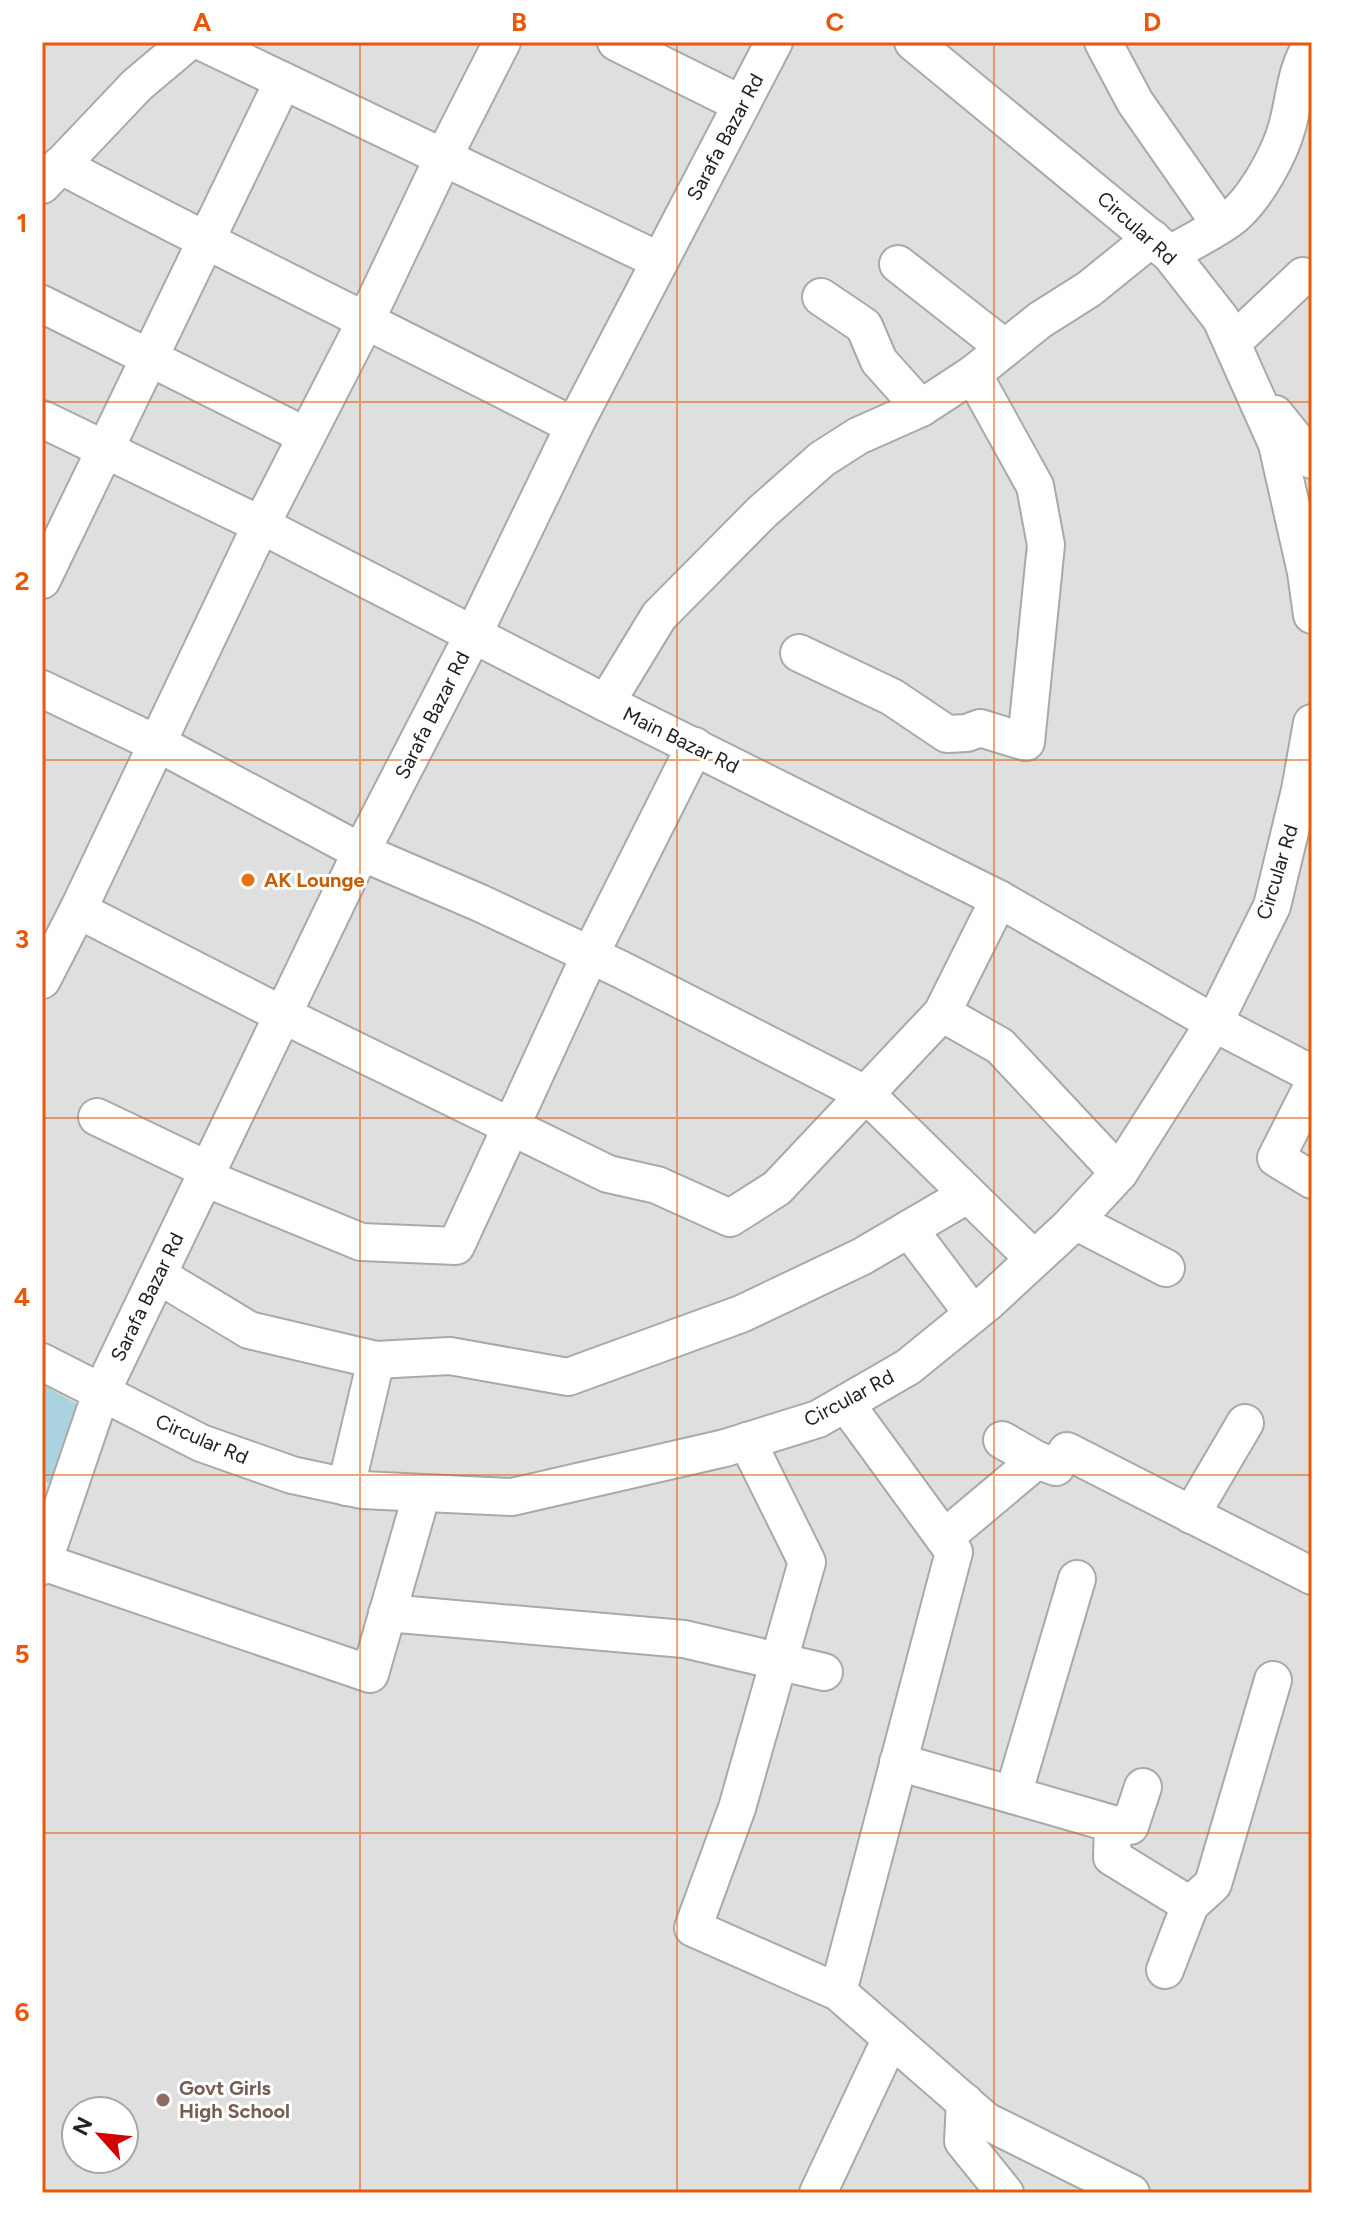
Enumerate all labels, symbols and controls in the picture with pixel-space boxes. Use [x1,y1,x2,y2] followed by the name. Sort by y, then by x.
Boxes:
[193,6,212,38] text: A
[511,6,527,38] text: B
[826,6,845,38] text: C
[1143,6,1161,38] text: D
[681,69,769,205] street label: Sarafa Bazar Rd
[1092,186,1182,270] street label: Circular Rd
[17,207,27,239] text: 1
[14,565,30,597] text: 2
[389,647,475,783] street label: Sarafa Bazar Rd
[619,702,743,778] street label: Main Bazar Rd
[1251,821,1303,923] street label: Circular Rd
[264,868,365,892] place label: AK Lounge
[239,871,257,889] marker: AK Lounge
[15,923,29,955] text: 3
[105,1229,189,1365] street label: Sarafa Bazar Rd
[14,1281,30,1313] text: 4
[800,1364,898,1432] street label: Circular Rd
[152,1409,252,1469] street label: Circular Rd
[14,1638,30,1670] text: 5
[14,1996,30,2028] text: 6
[179,2076,290,2123] place label: Govt Girls High School
[154,2091,172,2109] marker: Govt Girls High School
[60,2095,140,2175] north arrow
[67,2112,99,2140] text: N

